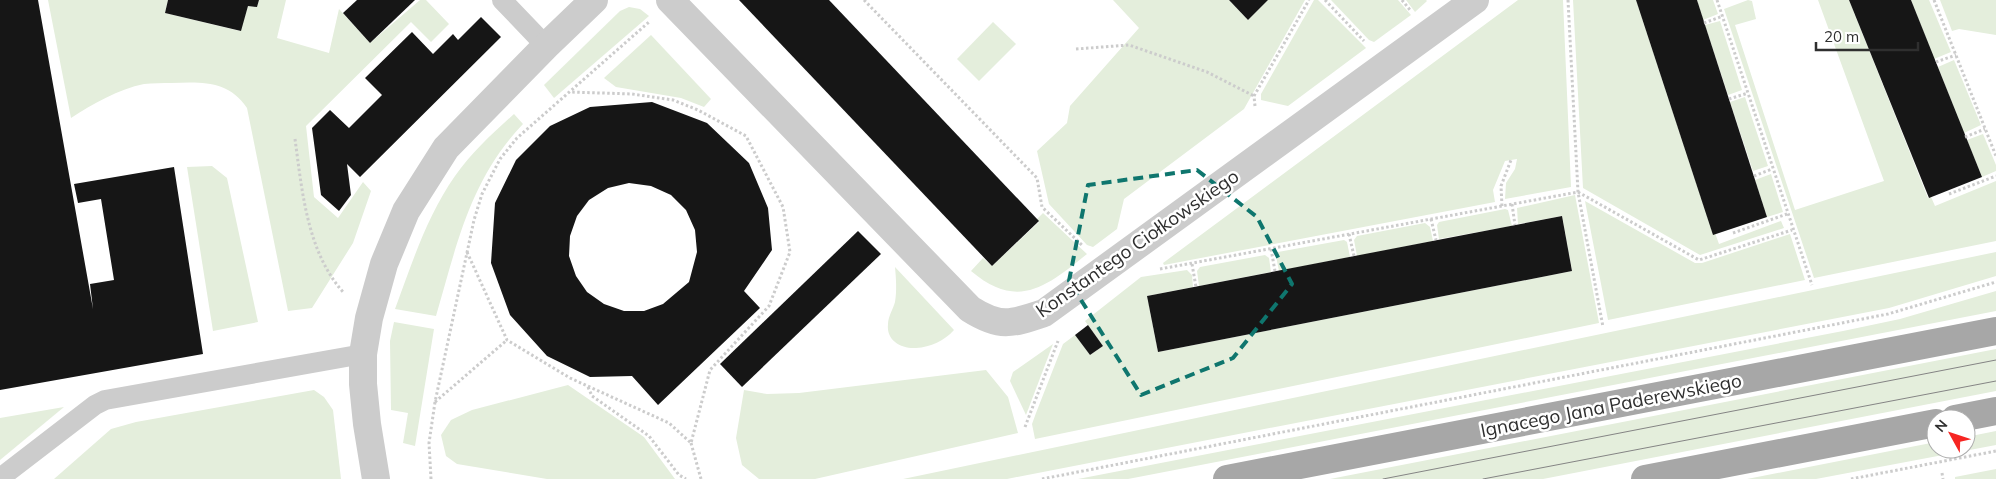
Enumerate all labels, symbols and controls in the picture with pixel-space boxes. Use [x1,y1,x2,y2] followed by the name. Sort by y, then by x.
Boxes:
[1816,20,1918,52] scale bar
[1824,27,1859,46] text: 20 m
[1031,164,1243,322] street label: Konstantego Ciołkowskiego
[1478,368,1744,442] street label: Ignacego Jana Paderewskiego
[1926,409,1976,459] north arrow
[1931,416,1951,435] text: N

